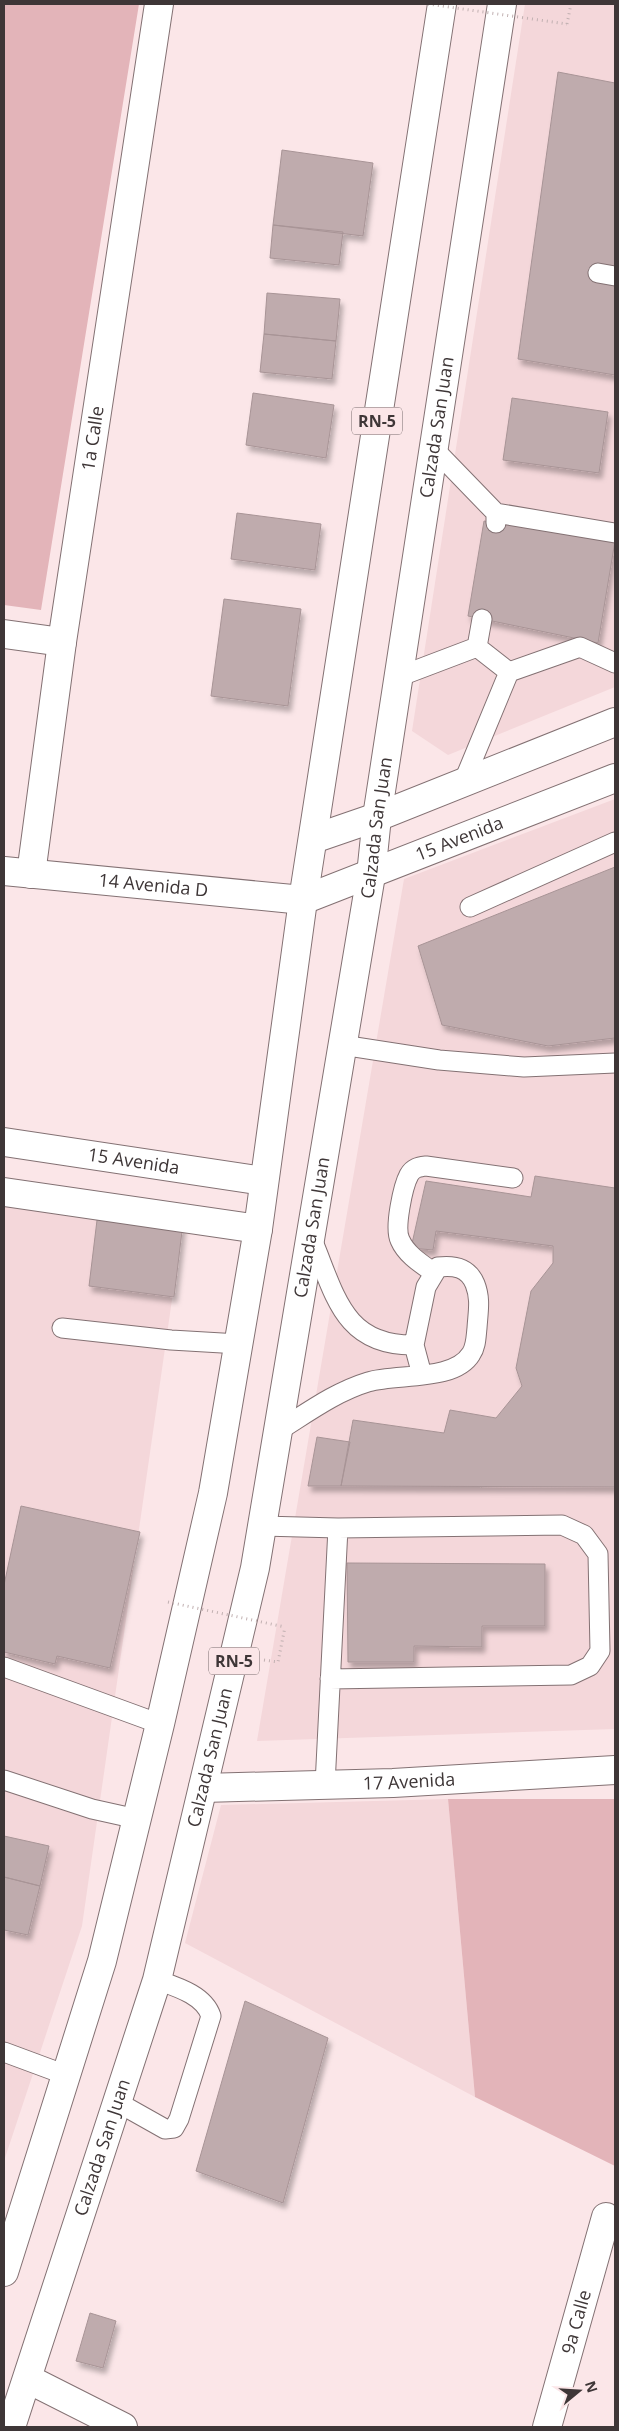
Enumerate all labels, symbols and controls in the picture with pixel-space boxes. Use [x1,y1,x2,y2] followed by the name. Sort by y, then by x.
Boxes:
[413,355,459,499] street label: Calzada San Juan
[75,404,109,472] street label: 1a Calle
[352,408,402,434] road number: RN-5
[354,755,397,900] street label: Calzada San Juan
[412,810,506,866] street label: 15 Avenida
[97,867,209,902] street label: 14 Avenida D
[86,1142,181,1179] street label: 15 Avenida
[287,1155,335,1300] street label: Calzada San Juan
[209,1648,259,1674] road number: RN-5
[181,1685,237,1829] street label: Calzada San Juan
[362,1766,456,1795] street label: 17 Avenida
[68,2076,135,2219] street label: Calzada San Juan
[555,2287,596,2357] street label: 9a Calle
[554,2366,604,2416] north arrow
[581,2378,603,2395] text: N

